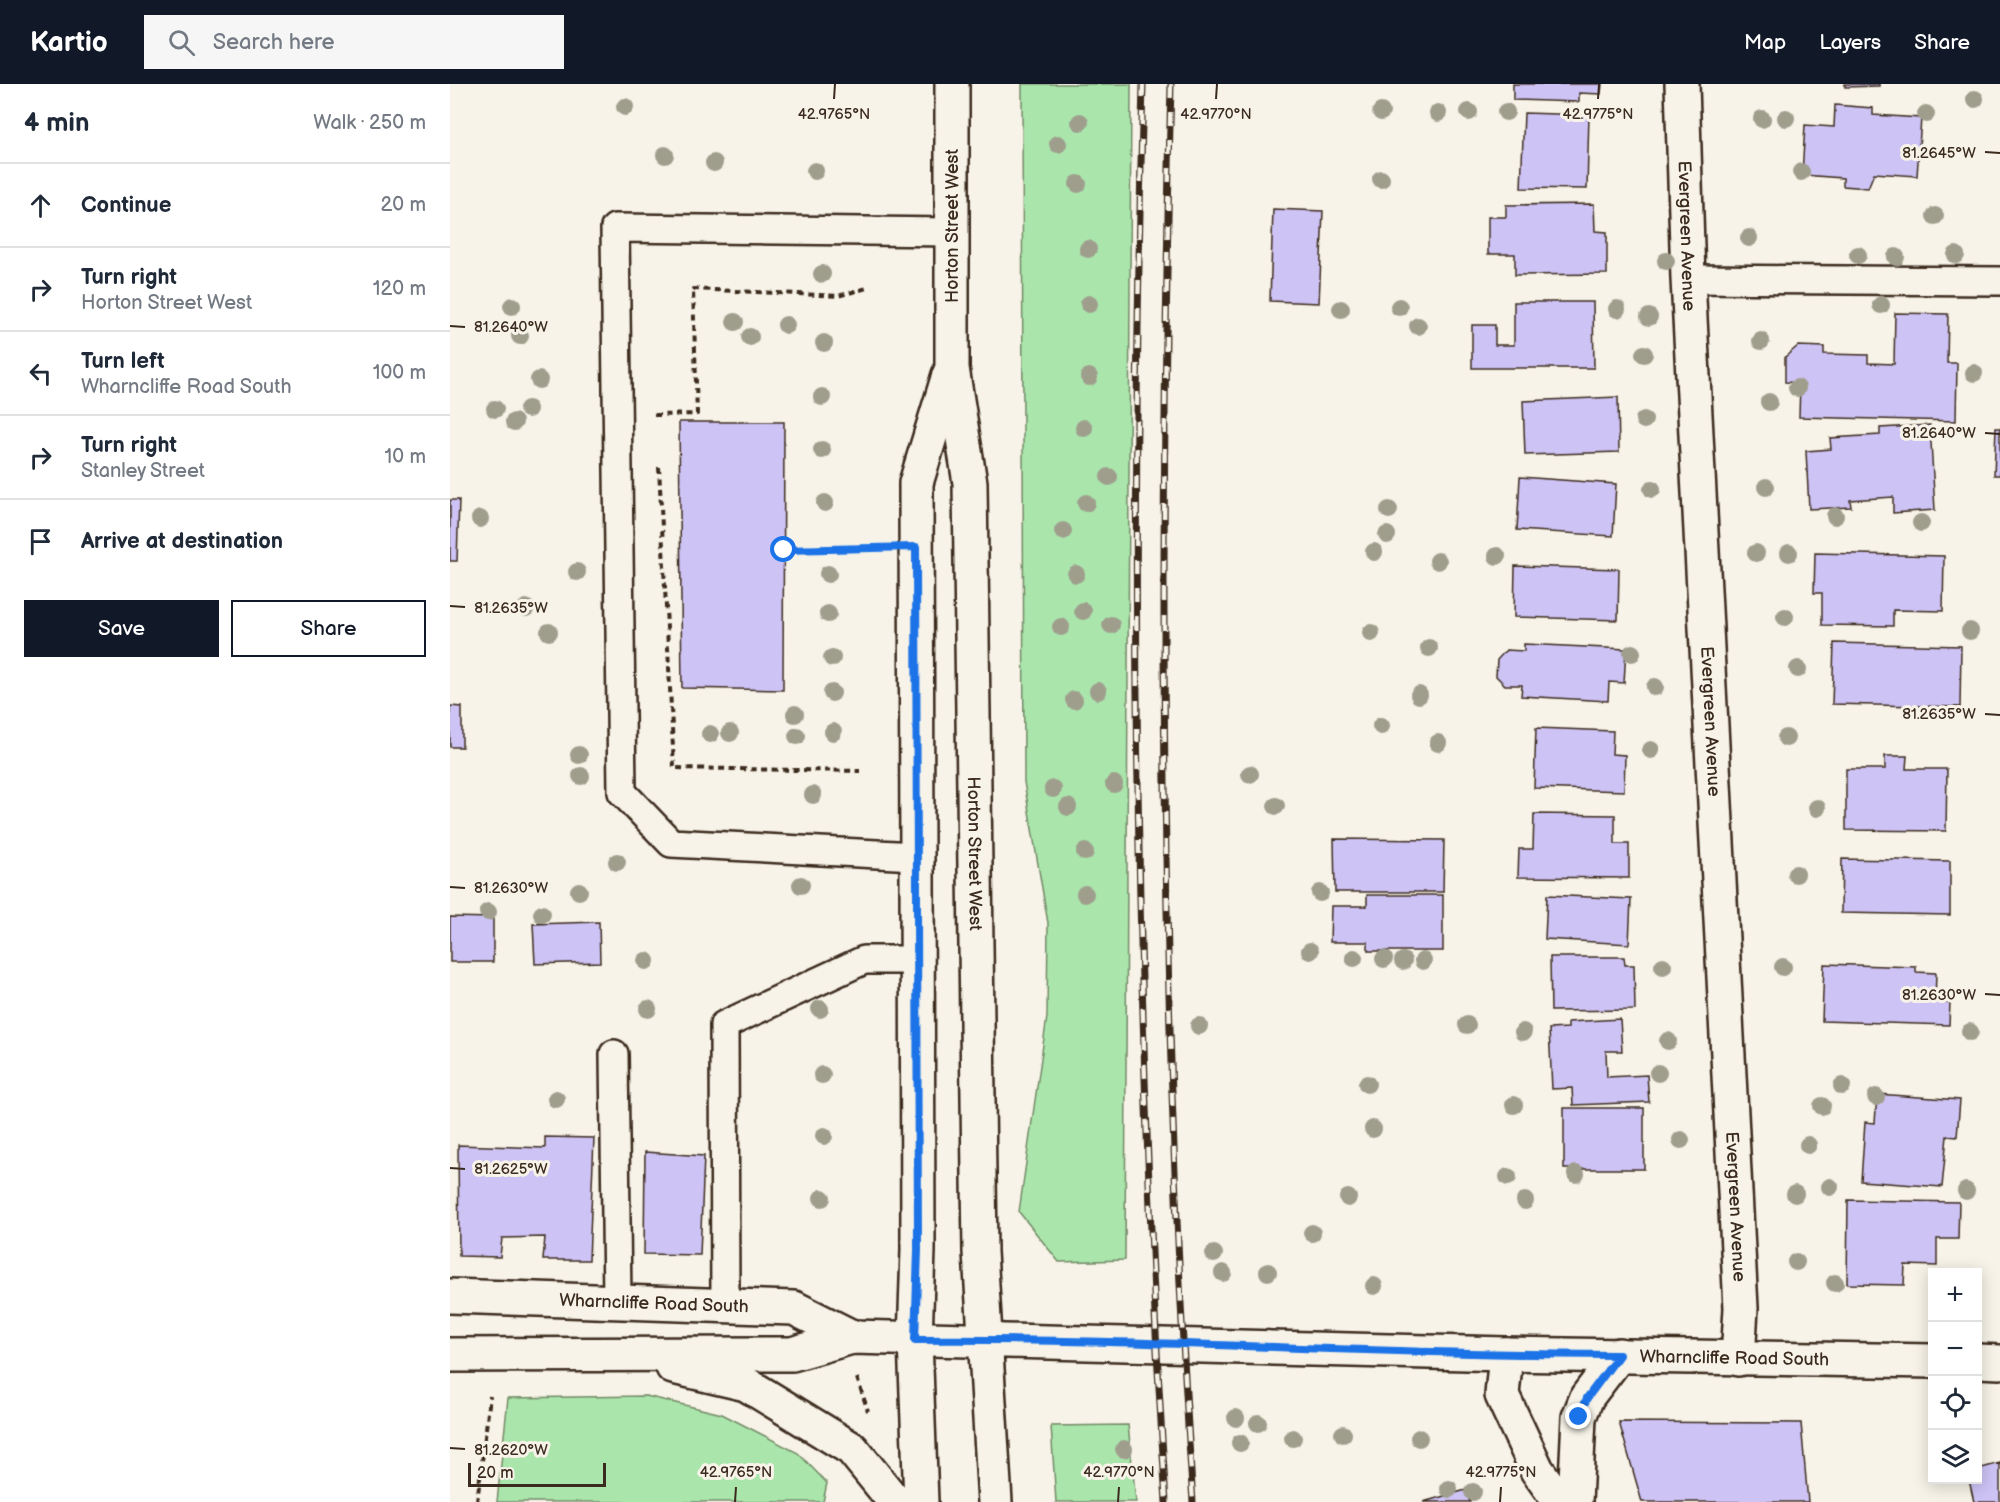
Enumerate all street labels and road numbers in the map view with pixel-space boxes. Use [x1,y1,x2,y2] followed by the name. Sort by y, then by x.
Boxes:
[942,149,963,303] street label: Horton Street West
[1674,160,1700,312] street label: Evergreen Avenue
[1696,646,1725,797] street label: Evergreen Avenue
[963,776,986,931] street label: Horton Street West
[1721,1131,1750,1283] street label: Evergreen Avenue
[559,1289,749,1317] street label: Wharncliffe Road South
[1639,1346,1829,1370] street label: Wharncliffe Road South

